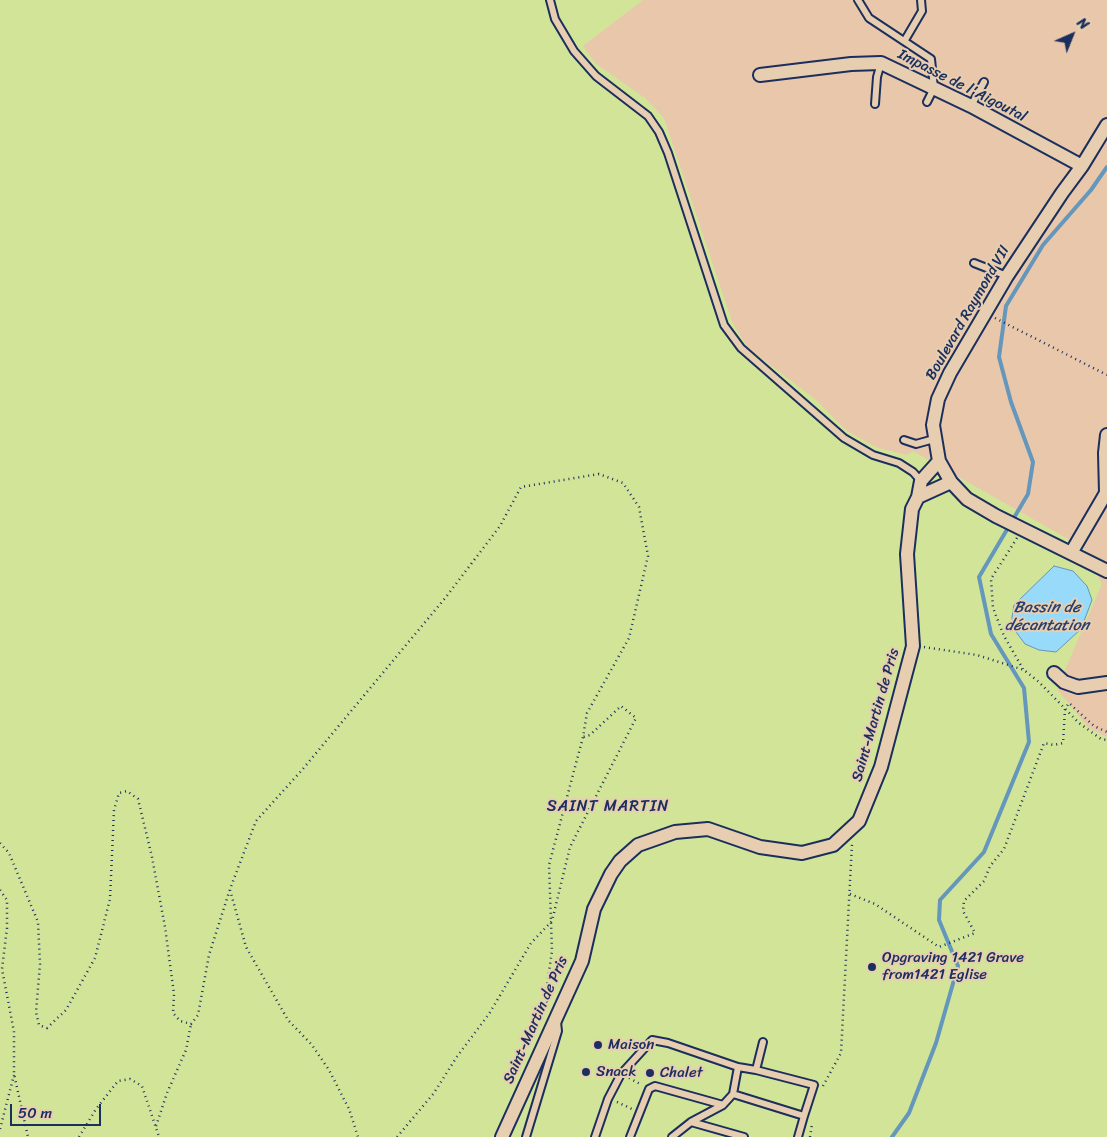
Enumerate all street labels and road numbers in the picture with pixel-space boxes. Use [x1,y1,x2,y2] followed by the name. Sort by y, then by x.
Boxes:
[895,46,1029,126] street label: Impasse de l'Aigoutal
[922,243,1014,383] street label: Boulevard Raymond VII
[848,646,904,784] street label: Saint-Martin de Pris
[500,953,572,1087] street label: Saint-Martin de Pris

